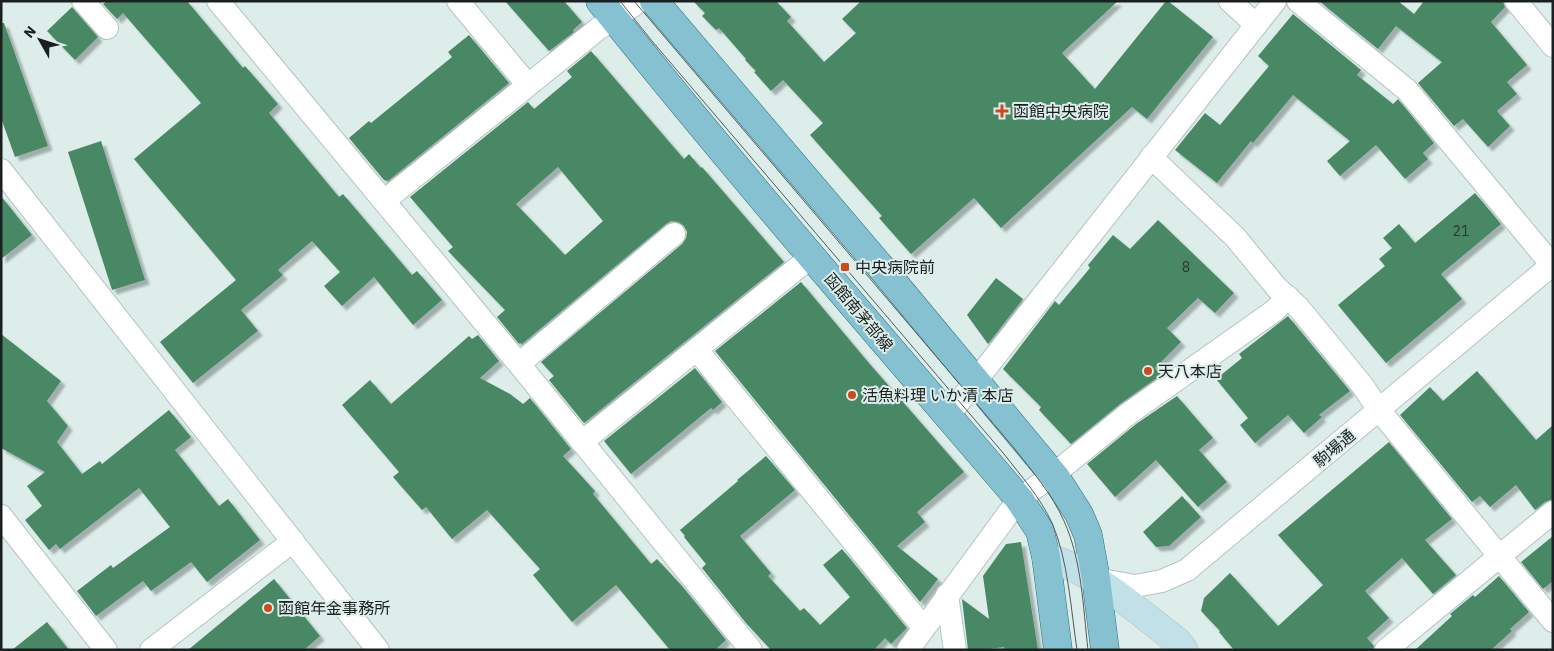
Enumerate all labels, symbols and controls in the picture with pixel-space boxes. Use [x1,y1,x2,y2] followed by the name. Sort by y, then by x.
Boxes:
[15,15,65,65] north arrow
[20,22,40,41] text: N
[1013,101,1109,121] place label: 函館中央病院
[995,104,1009,118] marker: 函館中央病院
[1453,222,1469,240] house number: 21
[855,257,935,277] place label: 中央病院前
[1182,258,1190,276] house number: 8
[839,261,851,273] marker: 中央病院前
[820,269,898,355] street label: 函館南茅部線
[1158,361,1222,381] place label: 天八本店
[1142,365,1154,377] marker: 天八本店
[862,385,1014,405] place label: 活魚料理 いか清 本店
[846,389,858,401] marker: 活魚料理 いか清 本店
[1309,425,1359,471] street label: 駒場通
[278,598,390,618] place label: 函館年金事務所
[262,602,274,614] marker: 函館年金事務所

